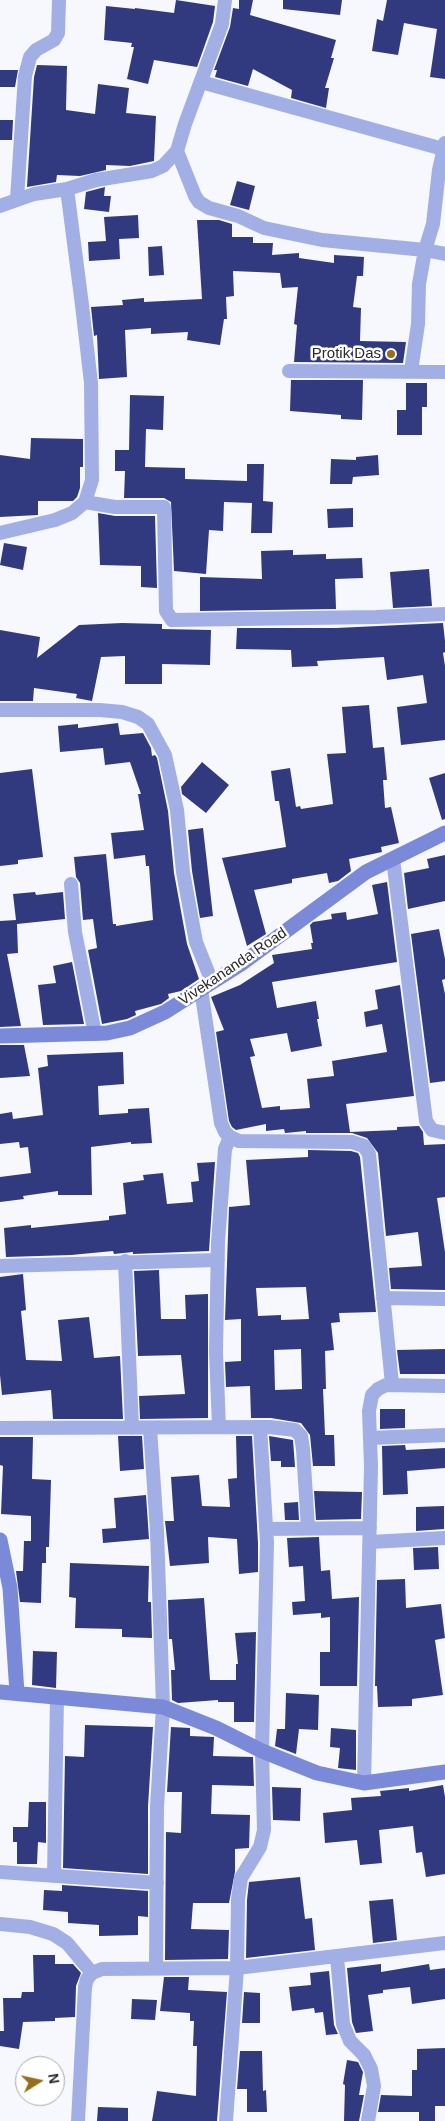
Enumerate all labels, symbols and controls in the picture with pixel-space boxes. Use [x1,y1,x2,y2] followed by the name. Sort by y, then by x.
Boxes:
[312,345,381,363] place label: Protik Das
[385,348,397,360] marker: Protik Das
[176,924,290,1010] street label: Vivekananda Road
[15,2056,65,2106] north arrow
[45,2072,63,2085] text: N

